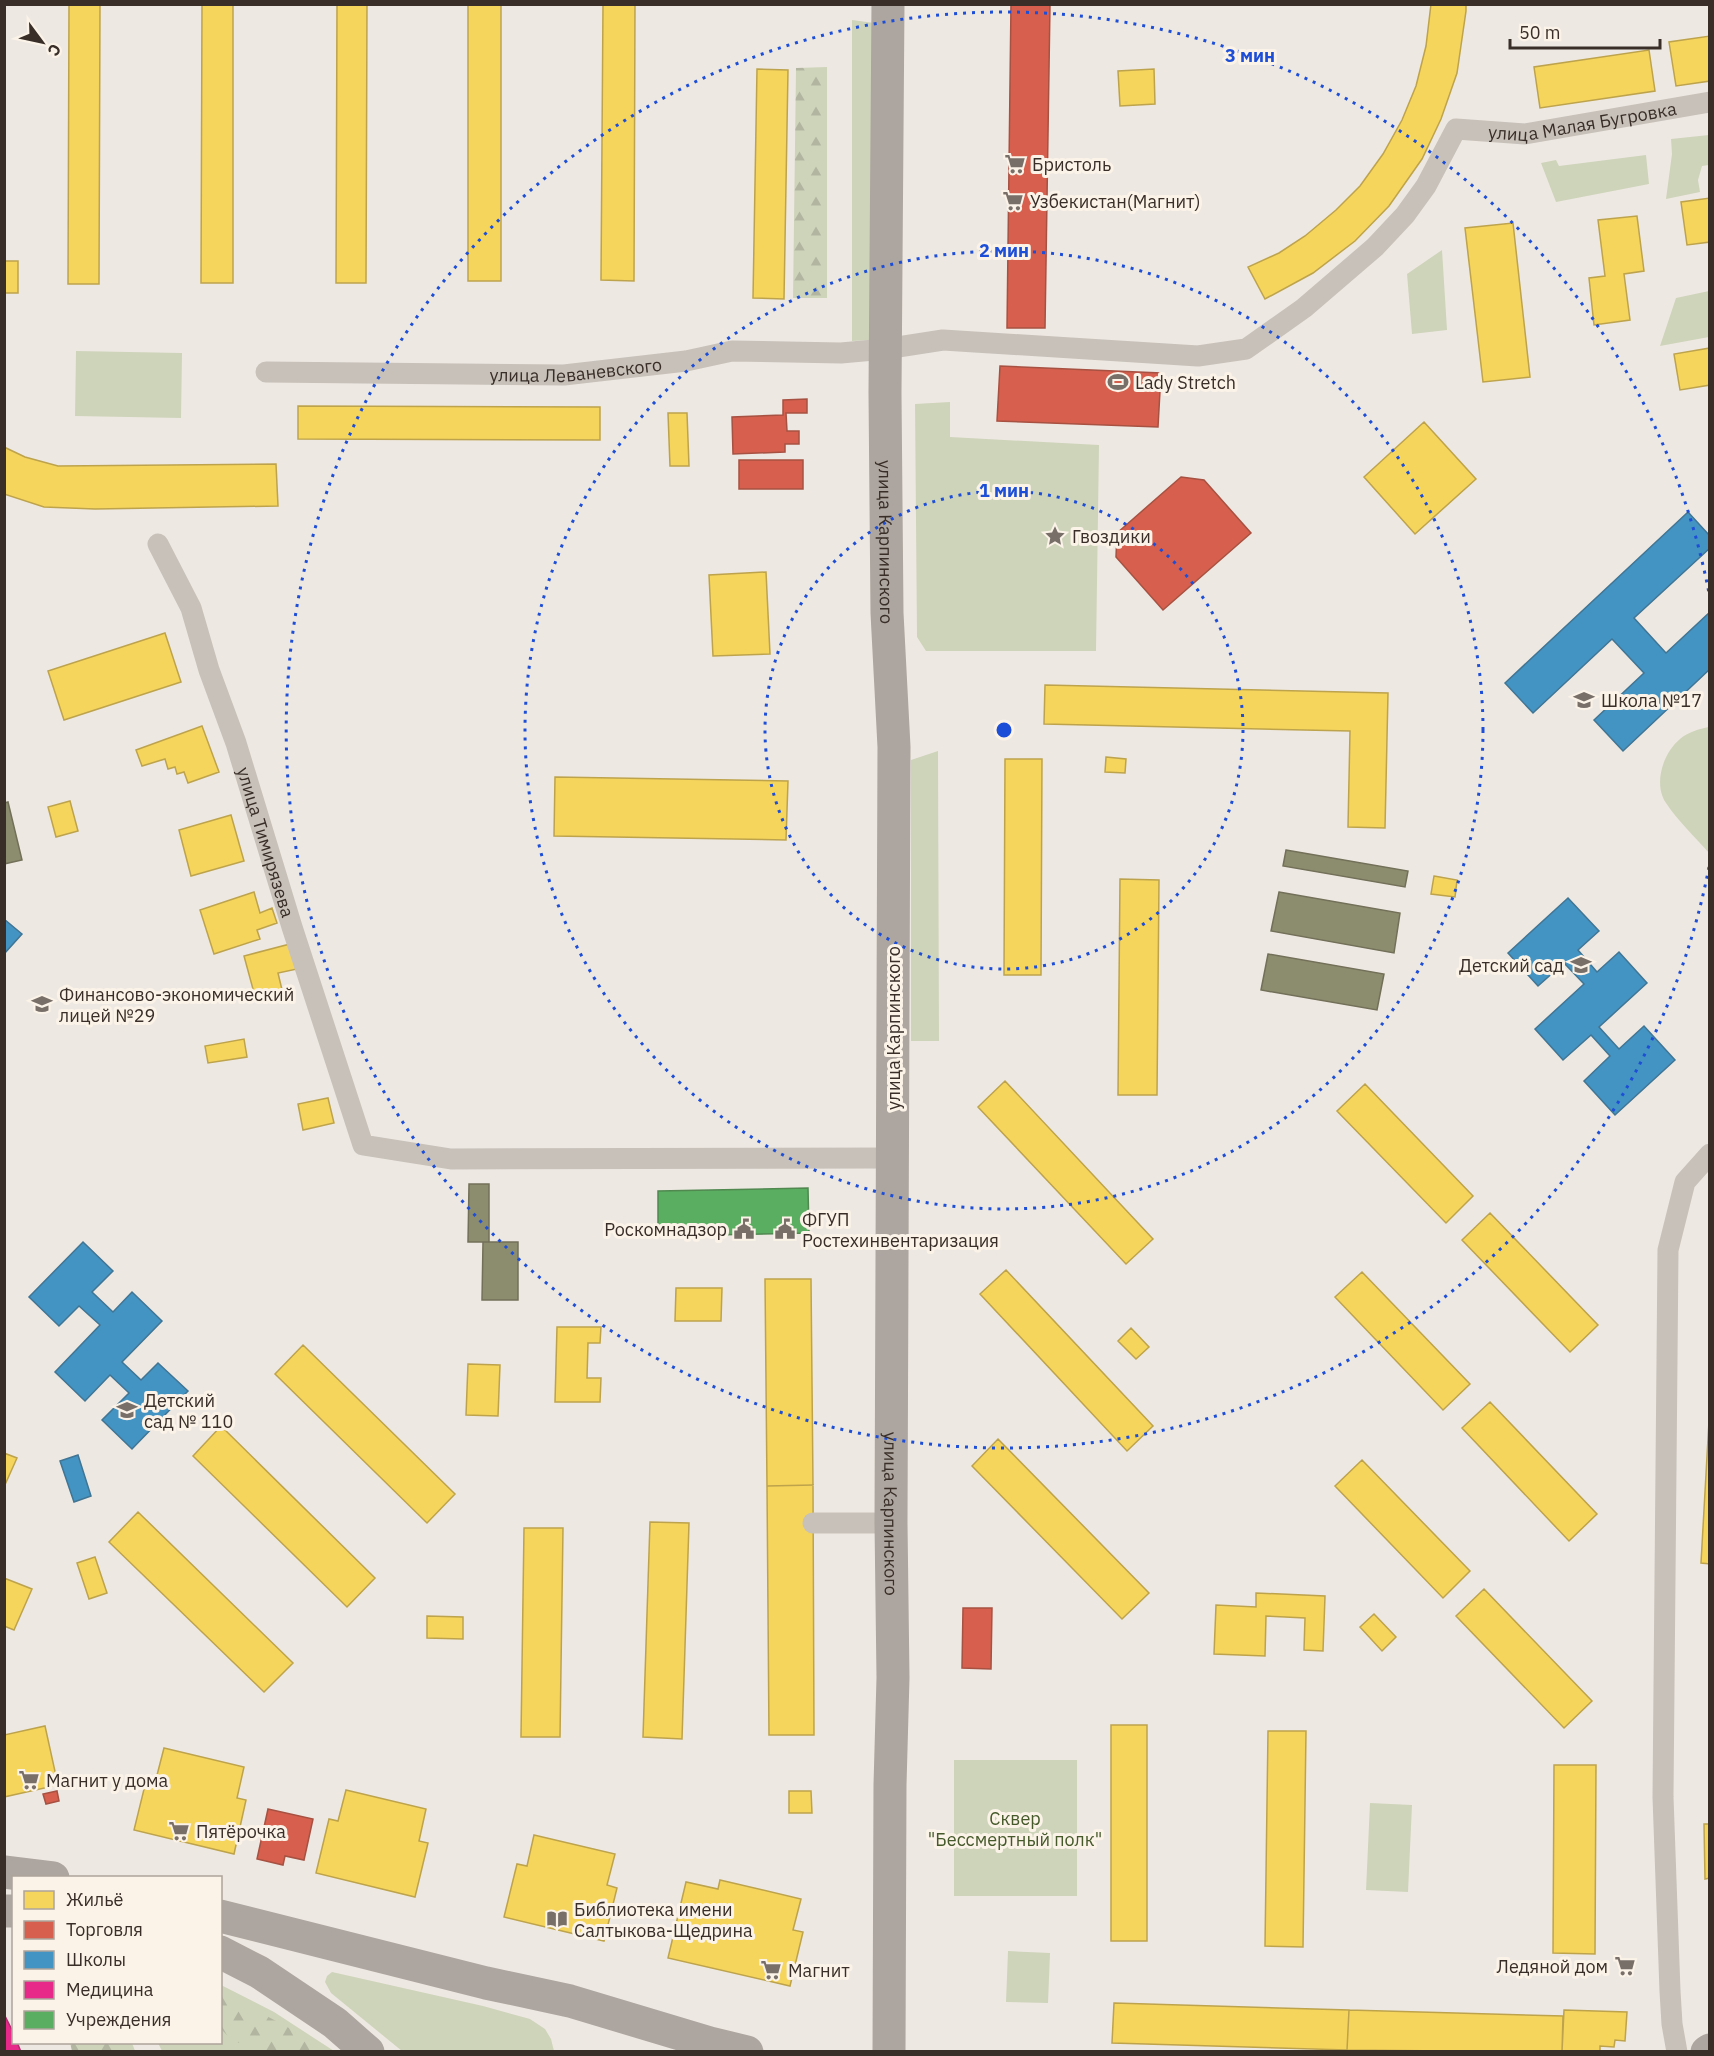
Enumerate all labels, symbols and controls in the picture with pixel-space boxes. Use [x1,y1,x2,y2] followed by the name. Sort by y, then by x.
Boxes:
[12,12,72,72] north arrow
[1510,12,1660,50] scale bar
[1519,21,1561,44] text: 50 m
[43,40,66,60] text: С
[1225,44,1275,67] text: 3 мин
[1487,96,1679,146] street label: улица Малая Бугровка
[1003,152,1027,176] supermarket icon: Бристоль
[1032,153,1111,176] place label: Бристоль
[1001,189,1025,213] supermarket icon: Узбекистан(Магнит)
[1030,190,1201,213] place label: Узбекистан(Магнит)
[979,239,1029,262] text: 2 мин
[489,352,663,387] street label: улица Леваневского
[1106,370,1130,394] sports icon: Lady Stretch
[1135,371,1236,394] place label: Lady Stretch
[874,460,899,625] street label: улица Карпинского
[979,479,1029,502] text: 1 мин
[1043,524,1067,548] place icon: Гвоздики
[1072,525,1151,548] place label: Гвоздики
[1572,688,1596,712] school or university icon: Школа №17
[1601,689,1702,712] place label: Школа №17
[994,720,1014,740] centre of rings
[232,764,300,920] street label: улица Тимирязева
[882,946,905,1110] street label: улица Карпинского
[1569,953,1593,977] school or university icon: Детский сад
[1459,954,1564,977] place label: Детский сад
[59,983,294,1027] place label: Финансово-экономический лицей №29
[30,992,54,1016] school or university icon: Финансово-экономический лицей №29
[802,1208,999,1252] place label: ФГУП Ростехинвентаризация
[732,1217,756,1241] public building icon: Роскомнадзор
[773,1217,797,1241] public building icon: ФГУП Ростехинвентаризация
[604,1218,727,1241] place label: Роскомнадзор
[144,1389,233,1433] place label: Детский сад № 110
[115,1398,139,1422] school or university icon: Детский сад № 110
[879,1432,903,1596] street label: улица Карпинского
[17,1768,41,1792] supermarket icon: Магнит у дома
[46,1769,169,1792] place label: Магнит у дома
[928,1807,1102,1851] park label: Сквер "Бессмертный полк"
[167,1819,191,1843] supermarket icon: Пятёрочка
[196,1820,286,1843] place label: Пятёрочка
[12,1876,222,2044] legend
[66,1888,124,1911] text: Жильё
[574,1898,753,1942] place label: Библиотека имени Салтыкова-Щедрина
[545,1907,569,1931] library icon: Библиотека имени Салтыкова-Щедрина
[66,1918,143,1941] text: Торговля
[66,1948,126,1971] text: Школы
[1613,1954,1637,1978] supermarket icon: Ледяной дом
[1497,1955,1608,1978] place label: Ледяной дом
[759,1958,783,1982] supermarket icon: Магнит
[788,1959,850,1982] place label: Магнит
[66,1978,154,2001] text: Медицина
[66,2008,171,2031] text: Учреждения

